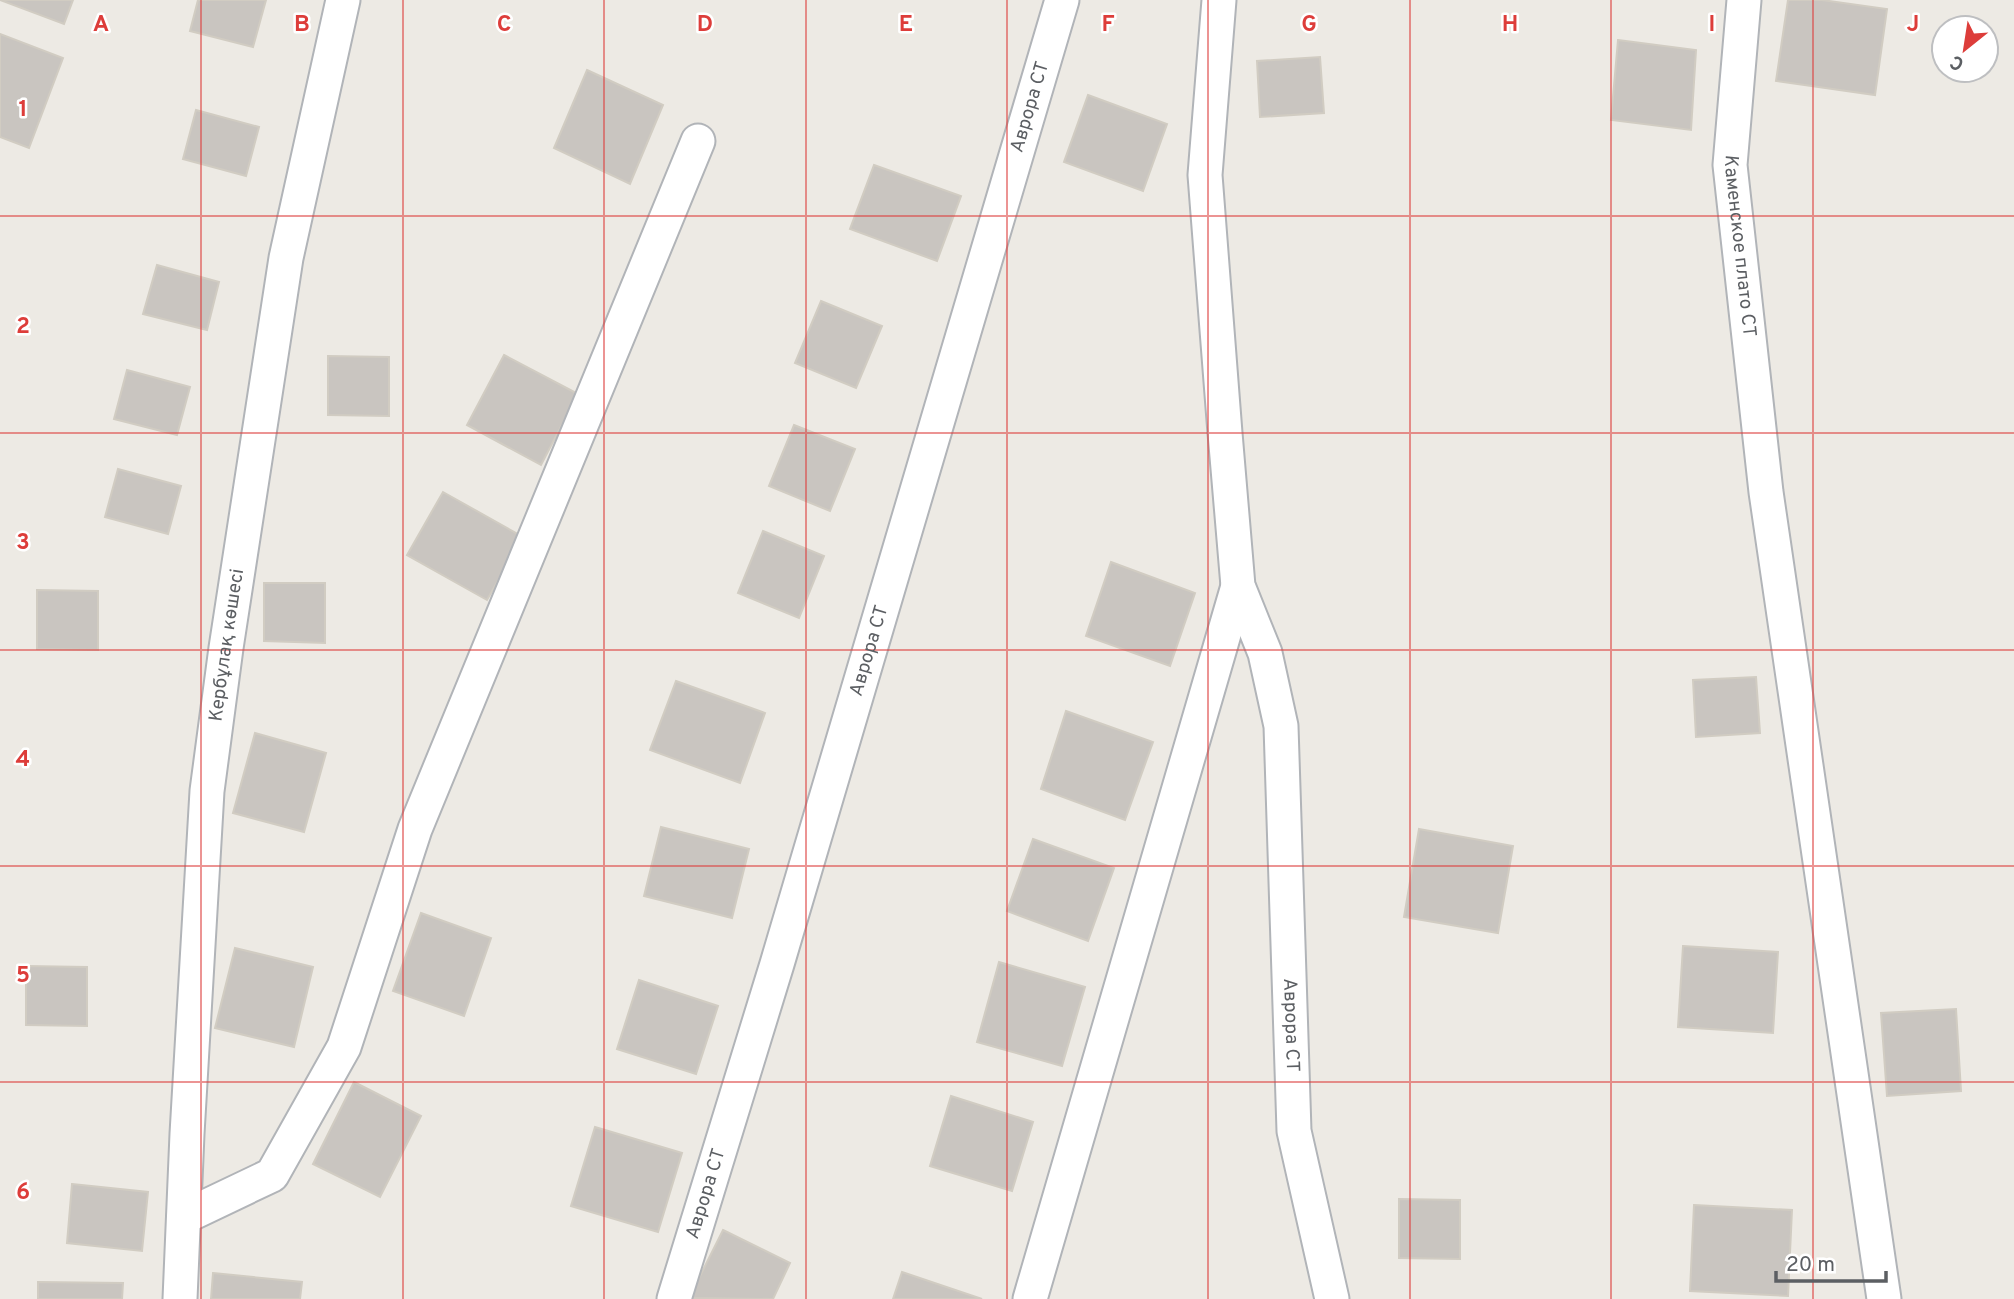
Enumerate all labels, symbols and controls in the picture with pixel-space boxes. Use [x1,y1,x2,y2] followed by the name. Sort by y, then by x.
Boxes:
[93,11,109,40] text: A
[294,11,310,40] text: B
[497,11,511,40] text: C
[697,11,713,40] text: D
[899,11,913,40] text: E
[1101,11,1115,40] text: F
[1301,11,1317,40] text: G
[1502,11,1518,40] text: H
[1709,11,1715,40] text: I
[1907,11,1919,40] text: J
[1930,14,2000,84] north arrow
[1946,49,1969,75] text: С
[1006,59,1055,155] street label: Аврора СТ
[18,96,28,125] text: 1
[1718,154,1761,338] street label: Каменское плато СТ
[16,313,30,342] text: 2
[16,529,30,558] text: 3
[204,567,250,723] street label: Кербұлақ көшесі
[845,603,894,699] street label: Аврора СТ
[16,746,30,775] text: 4
[16,962,30,991] text: 5
[1277,978,1304,1072] street label: Аврора СТ
[681,1146,732,1242] street label: Аврора СТ
[16,1179,30,1208] text: 6
[1776,1240,1886,1284] scale bar
[1786,1252,1835,1279] text: 20 m

